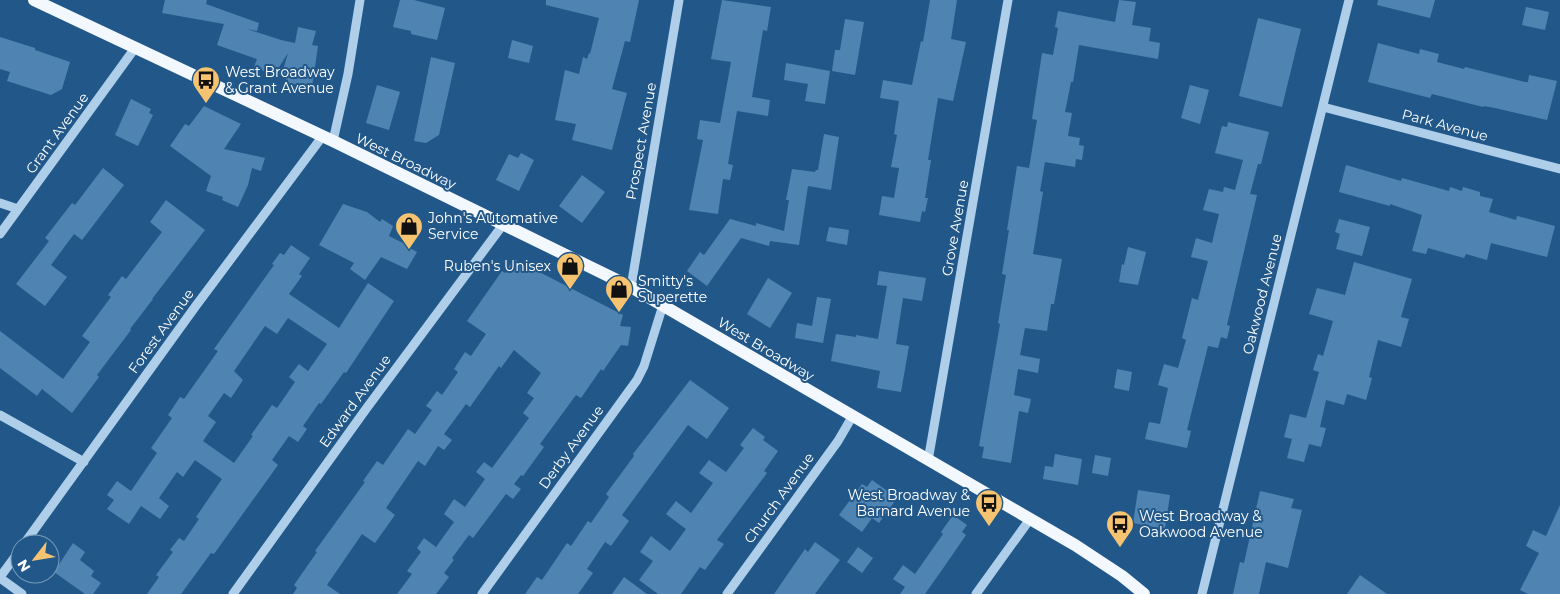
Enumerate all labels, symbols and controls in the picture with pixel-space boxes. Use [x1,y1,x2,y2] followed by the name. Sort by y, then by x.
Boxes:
[225,63,335,97] place label: West Broadway & Grant Avenue
[191,65,221,104] bus stop icon: West Broadway & Grant Avenue
[622,81,660,201] street label: Prospect Avenue
[22,89,92,177] street label: Grant Avenue
[1400,105,1490,145] street label: Park Avenue
[353,129,460,193] street label: West Broadway
[938,179,972,277] street label: Grove Avenue
[427,209,558,243] place label: John's Automative Service
[394,211,424,250] shop icon: John's Automative Service
[1238,232,1286,356] street label: Oakwood Avenue
[555,251,585,290] shop icon: Ruben's Unisex
[444,257,552,275] place label: Ruben's Unisex
[638,272,707,306] place label: Smitty's Superette
[604,274,634,313] shop icon: Smitty's Superette
[124,285,198,377] street label: Forest Avenue
[714,313,818,385] street label: West Broadway
[315,351,395,451] street label: Edward Avenue
[535,402,607,492] street label: Derby Avenue
[740,449,818,547] street label: Church Avenue
[847,486,971,520] place label: West Broadway & Barnard Avenue
[974,488,1004,527] bus stop icon: West Broadway & Barnard Avenue
[1139,507,1263,541] place label: West Broadway & Oakwood Avenue
[1105,509,1135,548] bus stop icon: West Broadway & Oakwood Avenue
[10,534,60,584] north arrow
[13,556,34,575] text: N

